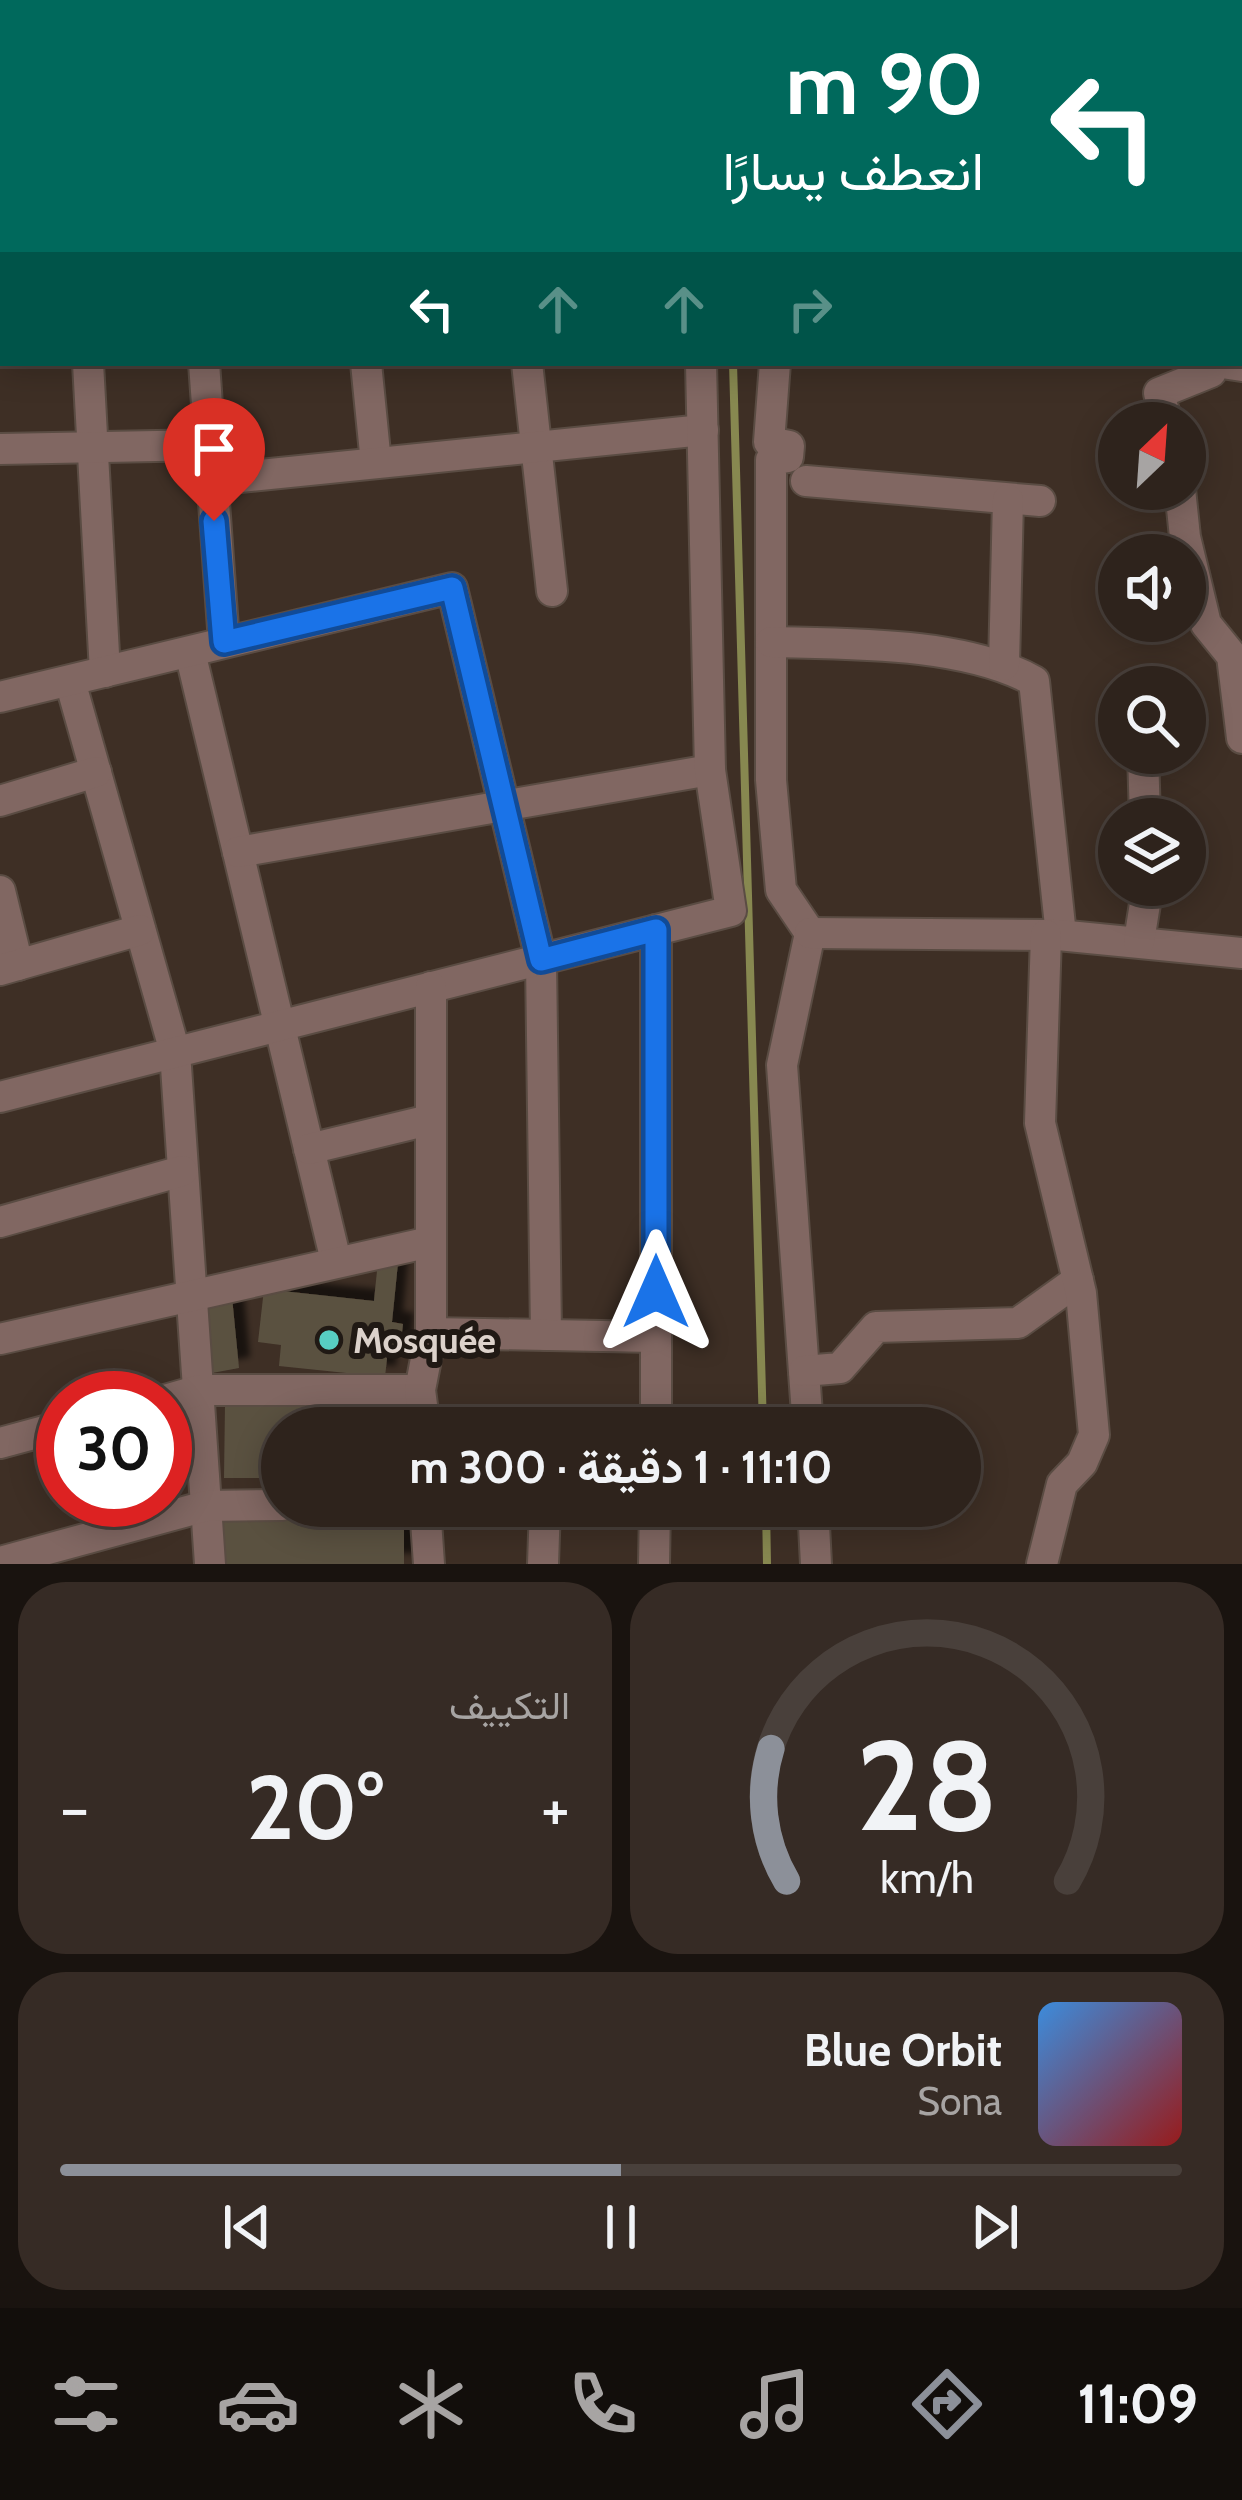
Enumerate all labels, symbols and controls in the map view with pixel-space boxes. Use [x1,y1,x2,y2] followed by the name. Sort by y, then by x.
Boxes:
[786,33,984,135] text: 90 m
[1026,48,1182,204] icon: left
[723,138,984,204] text: انعطف يسارًا
[399,276,465,342] icon: left
[525,276,591,342] icon: ahead
[651,276,717,342] icon: ahead
[777,276,843,342] icon: right
[163,398,265,521] pin
[1098,402,1206,510] north arrow
[1098,402,1206,906] map controls
[181,416,247,482] icon: arrive
[1098,534,1206,642] button: sound
[1098,666,1206,774] button: search
[1098,798,1206,906] button: layers
[593,1229,719,1355] position arrow
[353,1318,496,1362] place label: Mosquée
[316,1327,342,1353] marker: Mosquée
[36,1371,192,1527] speed limit sign: 30
[410,1440,832,1494] text: 11:10 · 1 دقيقة · 300 m
[449,1681,570,1729] text: التكييف
[856,1710,998,1861] text: 28
[246,1752,384,1862] text: 20°
[60,1767,89,1848] text: −
[541,1767,570,1848] text: +
[880,1852,974,1904] text: km/h
[804,2023,1002,2077] text: Blue Orbit
[917,2077,1002,2125] text: Sona
[214,2194,280,2260] icon: previous
[588,2194,654,2260] icon: pause
[962,2194,1028,2260] icon: next
[44,2362,128,2446] icon: filters
[216,2362,300,2446] icon: car
[389,2362,473,2446] icon: climate
[561,2362,645,2446] icon: phone
[733,2362,817,2446] icon: music
[905,2362,989,2446] icon: directions
[1078,2371,1198,2437] text: 11:09

